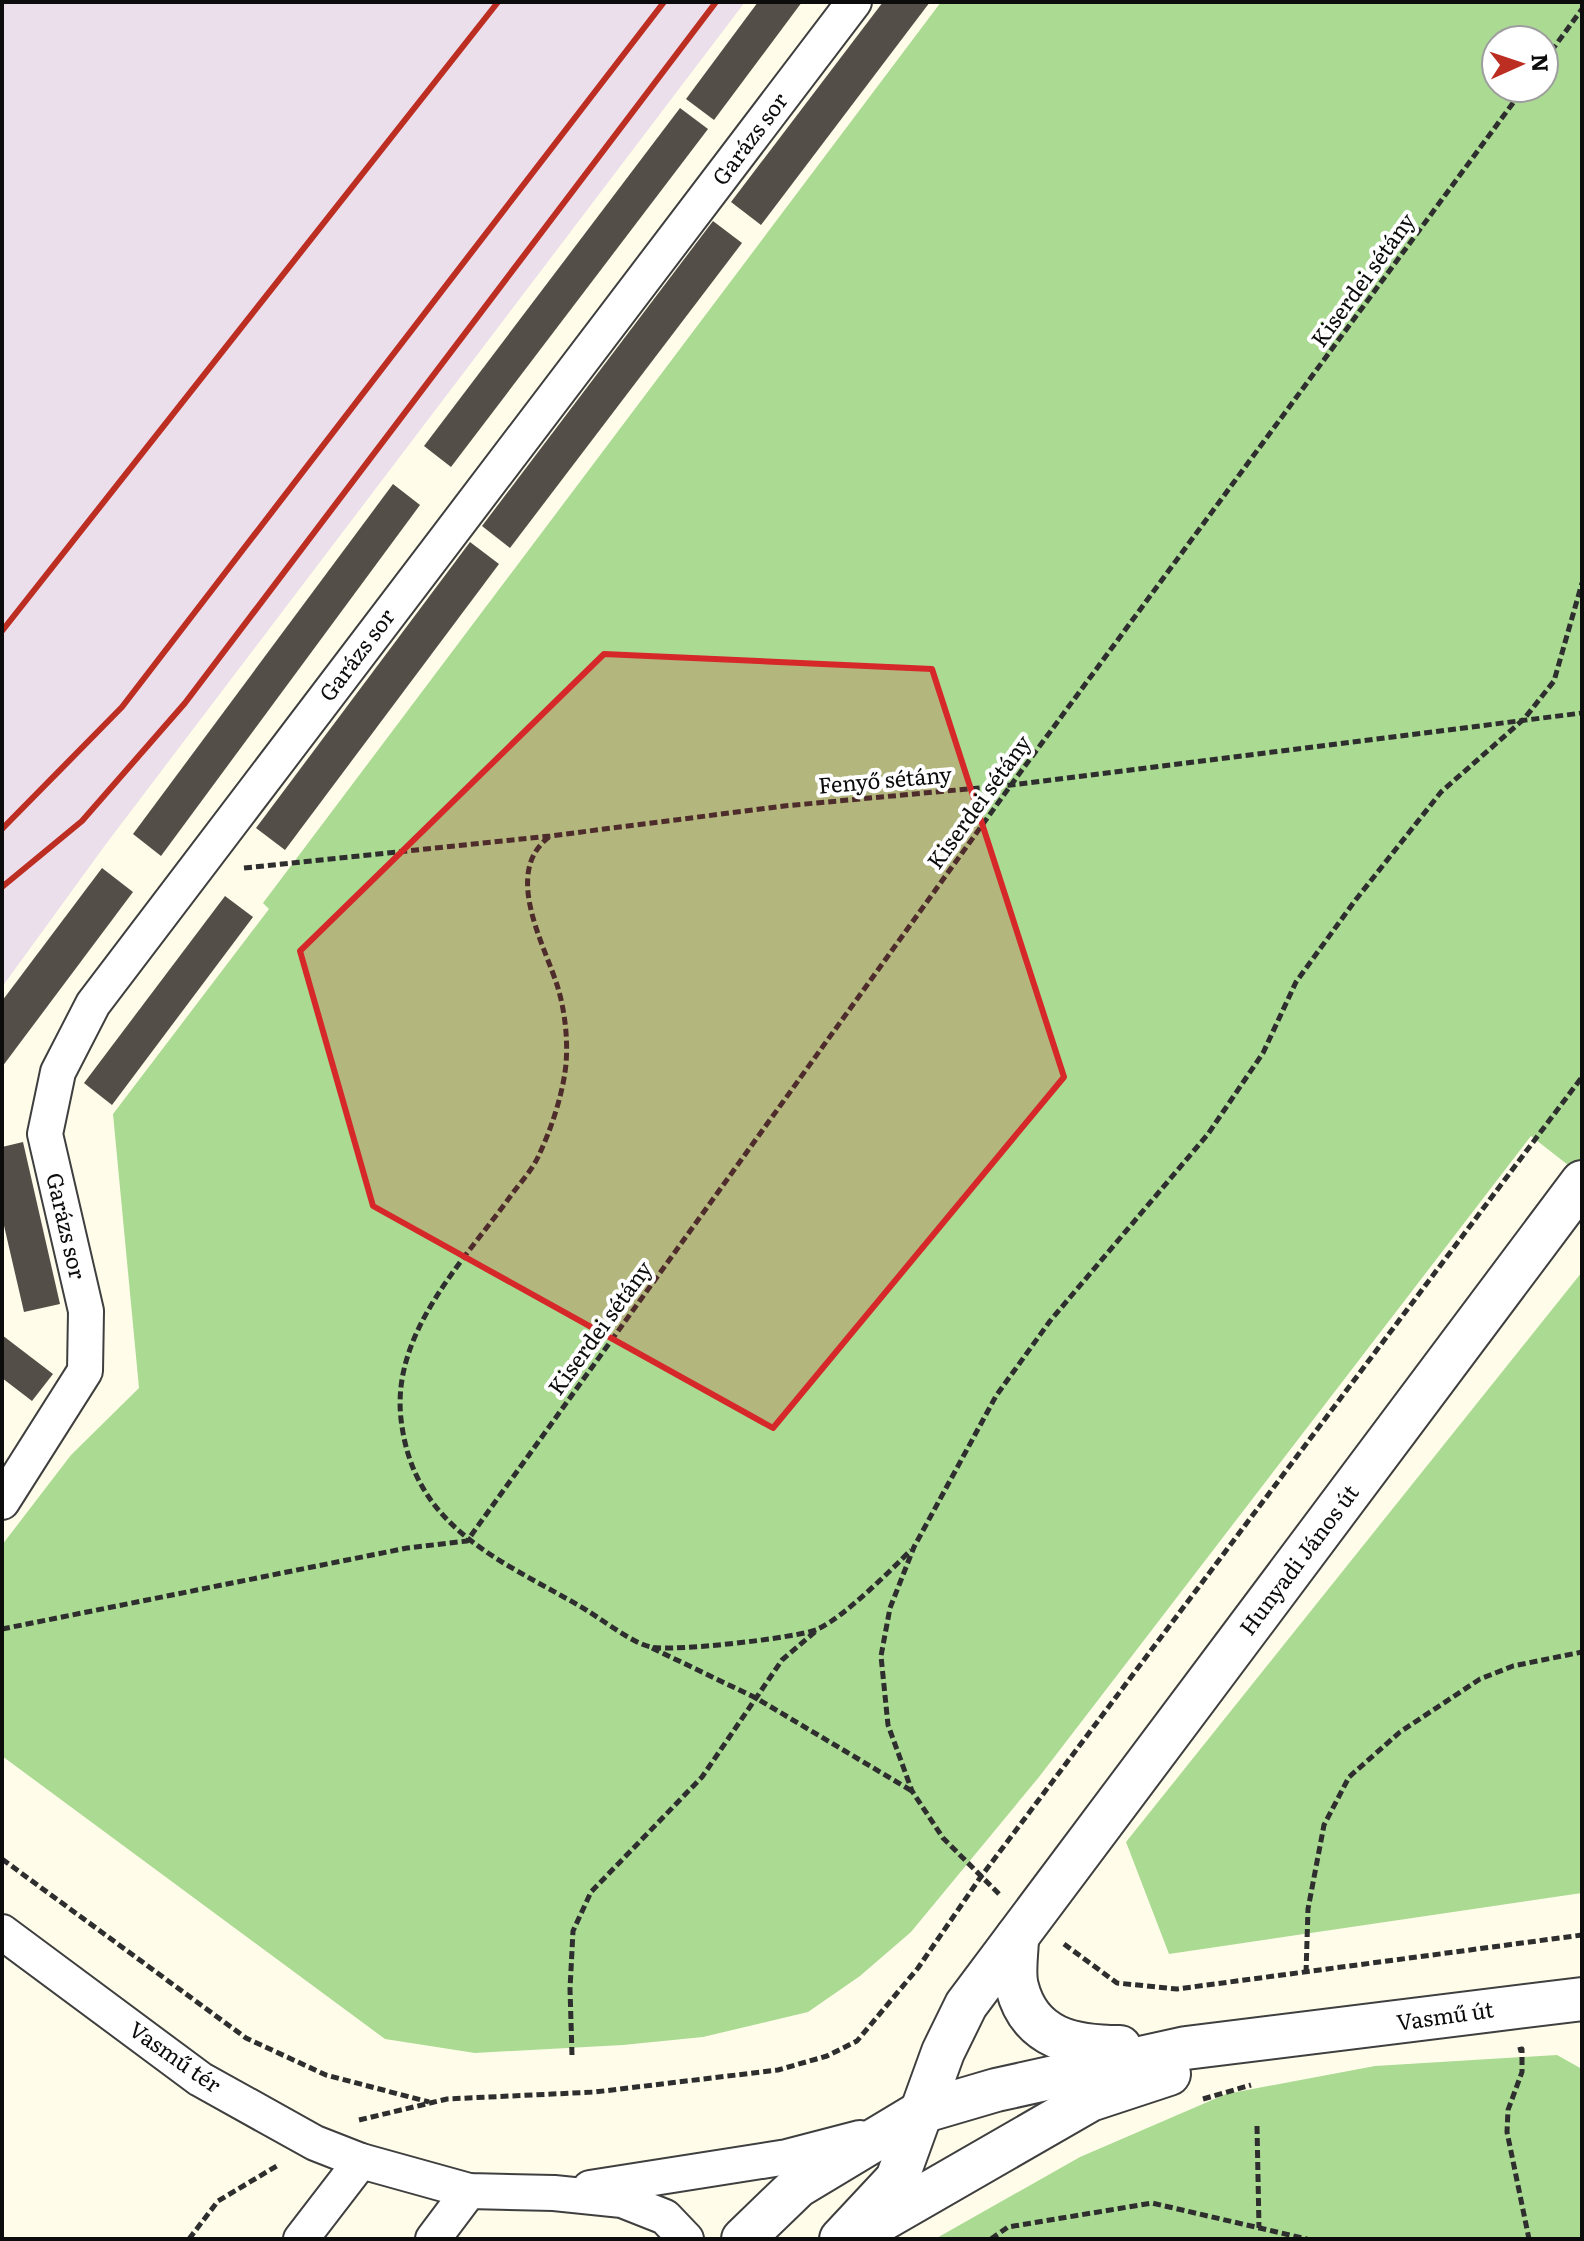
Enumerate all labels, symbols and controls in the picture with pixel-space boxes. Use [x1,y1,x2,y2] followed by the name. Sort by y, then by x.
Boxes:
[1480,24,1560,104] north arrow
[1525,53,1558,73] text: N
[703,84,795,191] street label: Garázs sor
[1302,205,1422,353] street label: Kiserdei sétány
[310,600,402,707] street label: Garázs sor
[918,727,1038,875] street label: Kiserdei sétány
[817,756,953,801] street label: Fenyő sétány
[39,1169,96,1283] street label: Garázs sor
[539,1253,659,1401] street label: Kiserdei sétány
[1230,1477,1366,1641] street label: Hunyadi János út
[1394,1991,1496,2038] street label: Vasmű út
[123,2012,229,2100] street label: Vasmű tér

